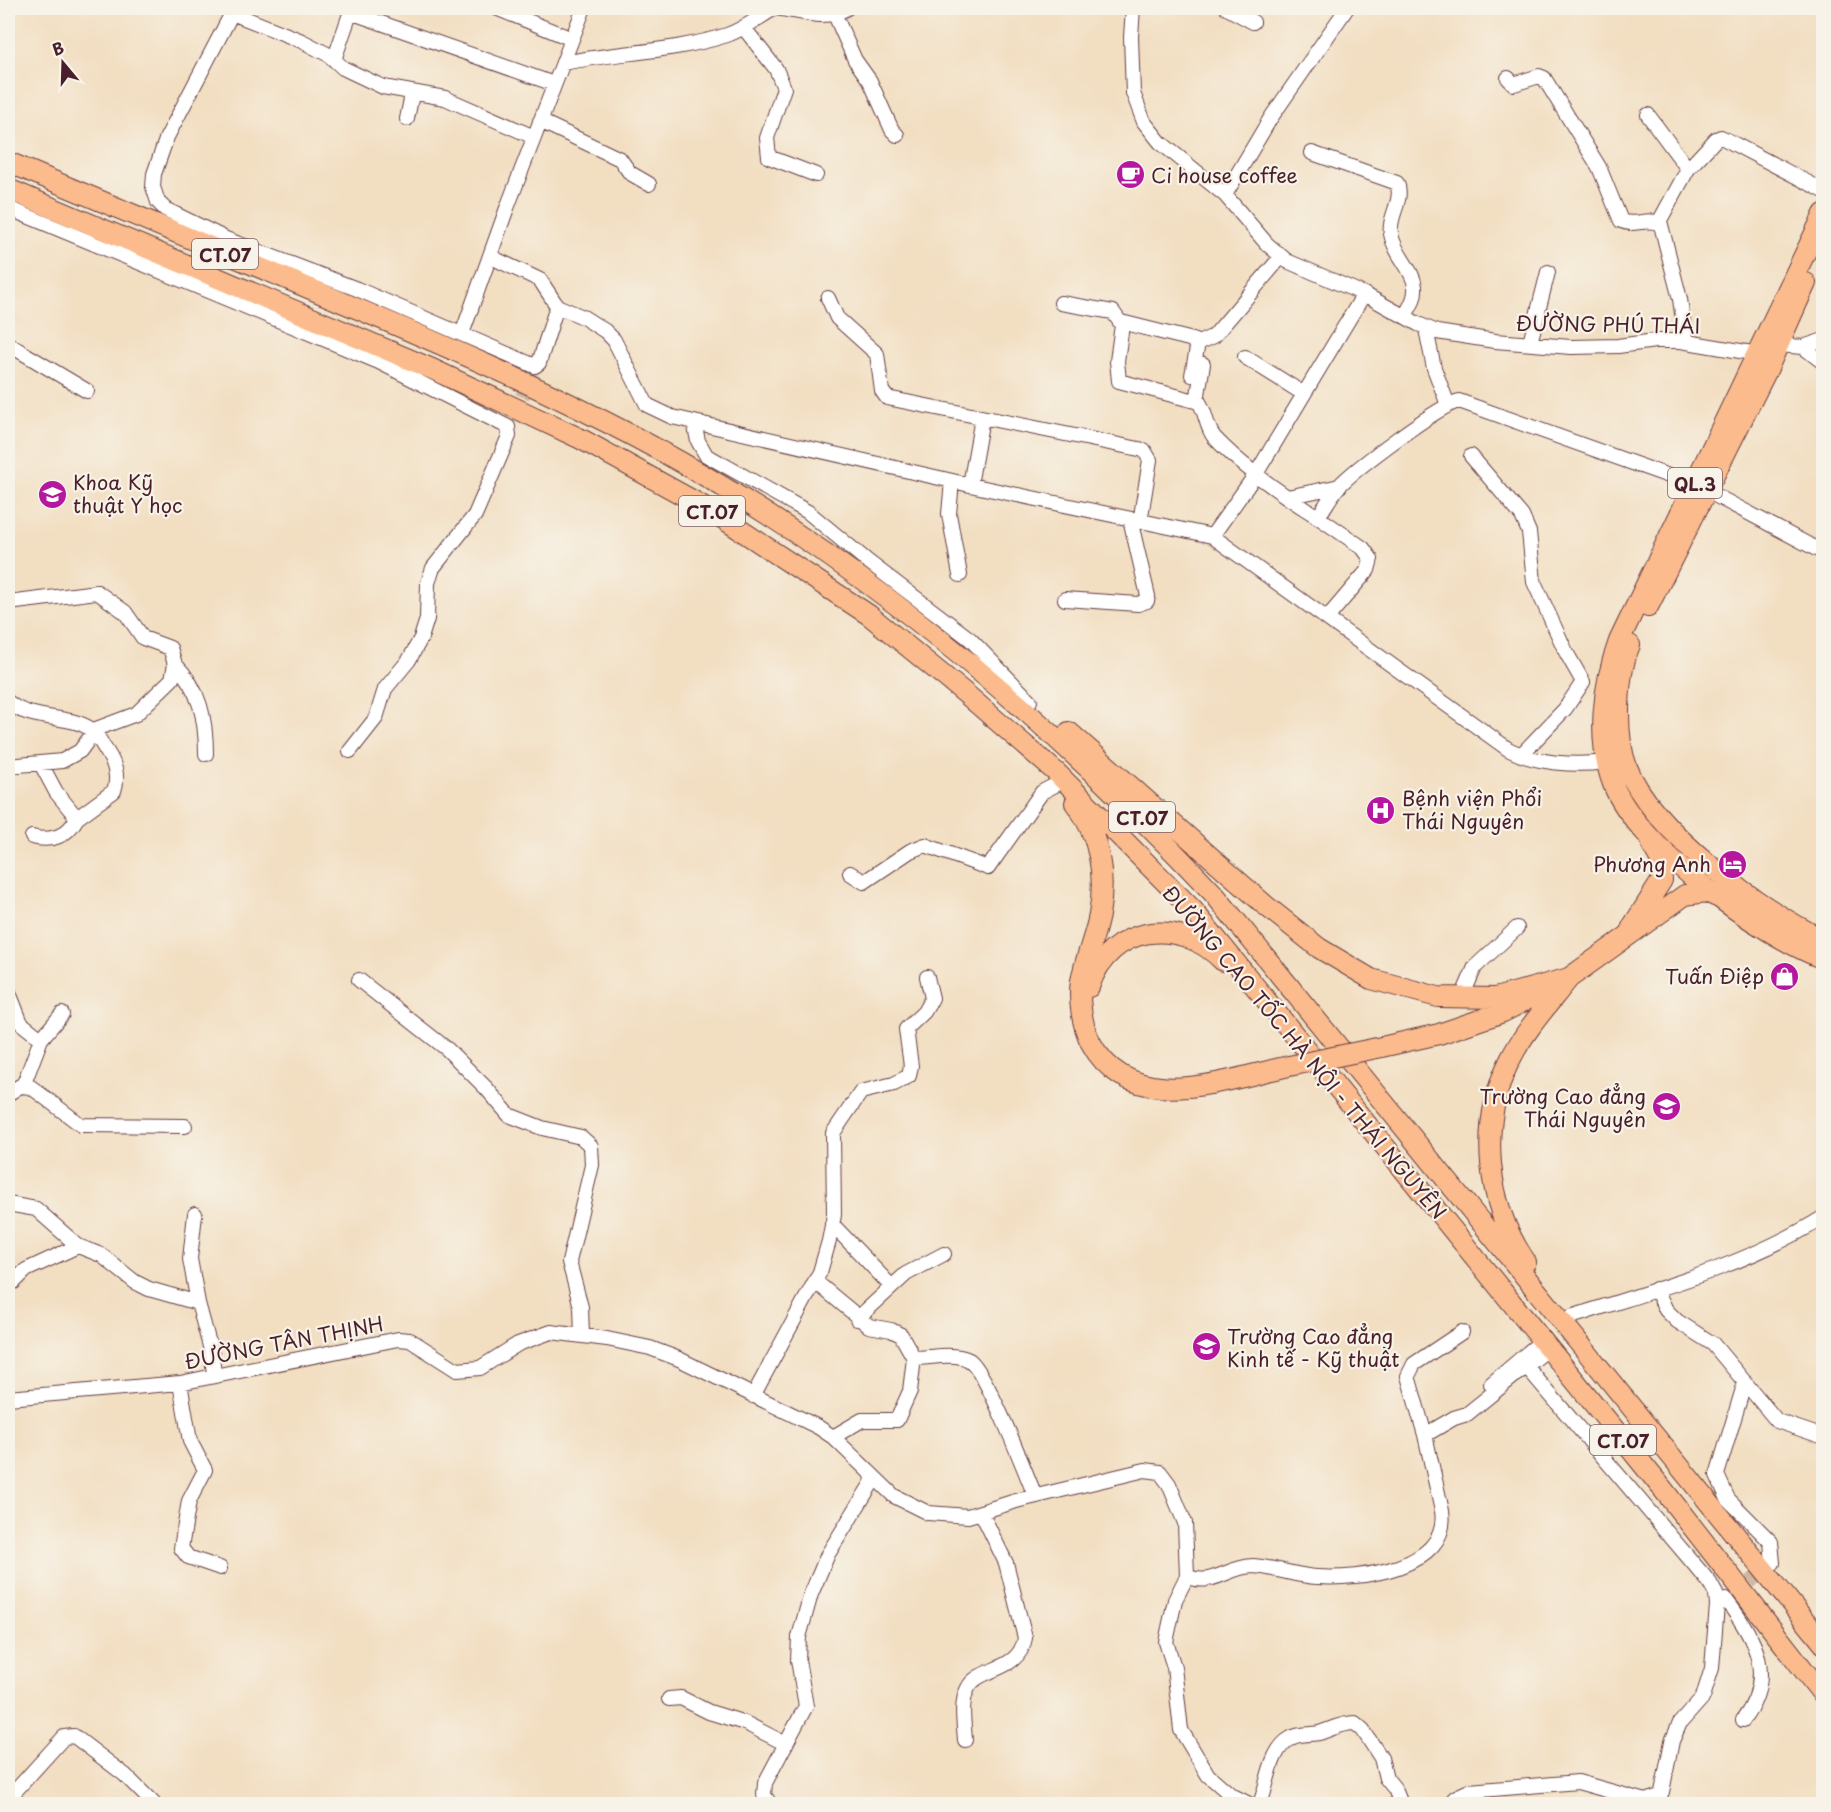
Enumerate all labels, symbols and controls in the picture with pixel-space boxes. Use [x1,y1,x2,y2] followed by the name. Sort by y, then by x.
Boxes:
[33,33,93,93] north arrow
[49,35,67,61] text: B
[1114,159,1146,191] cafe icon: Ci house coffee
[1151,160,1298,190] place label: Ci house coffee
[192,239,258,269] road number: CT.07
[1516,307,1700,341] street label: ĐƯỜNG PHÚ THÁI
[73,467,182,520] place label: Khoa Kỹ thuật Y học
[1668,468,1722,498] road number: QL.3
[36,478,68,510] school or university icon: Khoa Kỹ thuật Y học
[679,496,745,526] road number: CT.07
[1402,783,1542,836] place label: Bệnh viện Phổi Thái Nguyên
[1365,794,1397,826] hospital icon: Bệnh viện Phổi Thái Nguyên
[1109,802,1175,832] road number: CT.07
[1716,848,1748,880] hotel icon: Phương Anh
[1593,849,1711,879] place label: Phương Anh
[1156,878,1454,1226] street label: ĐƯỜNG CAO TỐC HÀ NỘI - THÁI NGUYÊN
[1769,960,1801,992] shop icon: Tuấn Điệp
[1665,961,1764,991] place label: Tuấn Điệp
[1480,1081,1646,1134] place label: Trường Cao đẳng Thái Nguyên
[1651,1091,1683,1123] school or university icon: Trường Cao đẳng Thái Nguyên
[182,1308,386,1376] street label: ĐƯỜNG TÂN THỊNH
[1227,1321,1399,1374] place label: Trường Cao đẳng Kinh tế - Kỹ thuật
[1190,1331,1222,1363] school or university icon: Trường Cao đẳng Kinh tế - Kỹ thuật
[1590,1425,1656,1455] road number: CT.07

